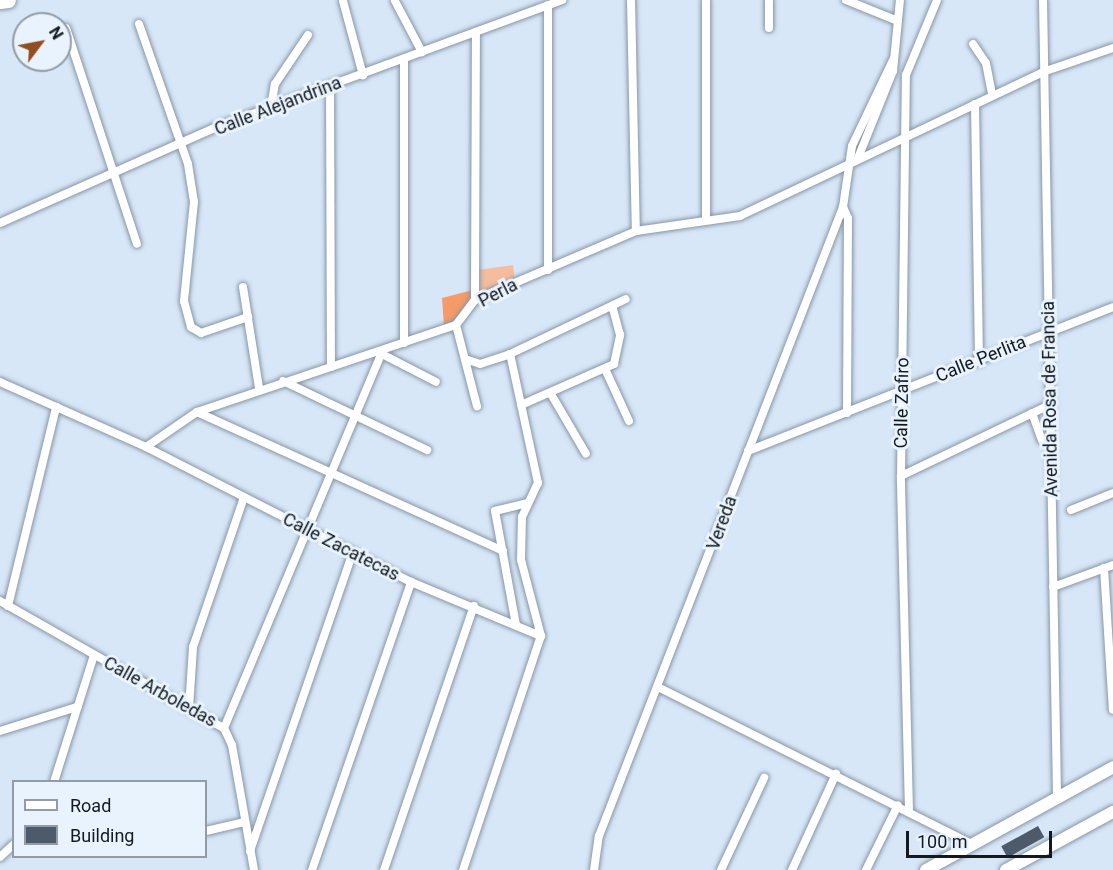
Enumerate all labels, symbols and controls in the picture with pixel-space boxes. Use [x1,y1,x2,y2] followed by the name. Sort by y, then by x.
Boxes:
[12,12,72,72] north arrow
[45,23,67,43] text: N
[211,72,345,140] street label: Calle Alejandrina
[475,274,521,312] street label: Perla
[1037,301,1063,497] street label: Avenida Rosa de Francia
[933,331,1029,387] street label: Calle Perlita
[890,357,914,449] street label: Calle Zafiro
[702,493,742,553] street label: Vereda
[279,508,403,586] street label: Calle Zacatecas
[100,652,220,732] street label: Calle Arboledas
[12,780,207,858] legend
[70,795,111,816] text: Road
[909,819,1054,857] scale bar
[70,825,134,846] text: Building
[917,831,968,852] text: 100 m

